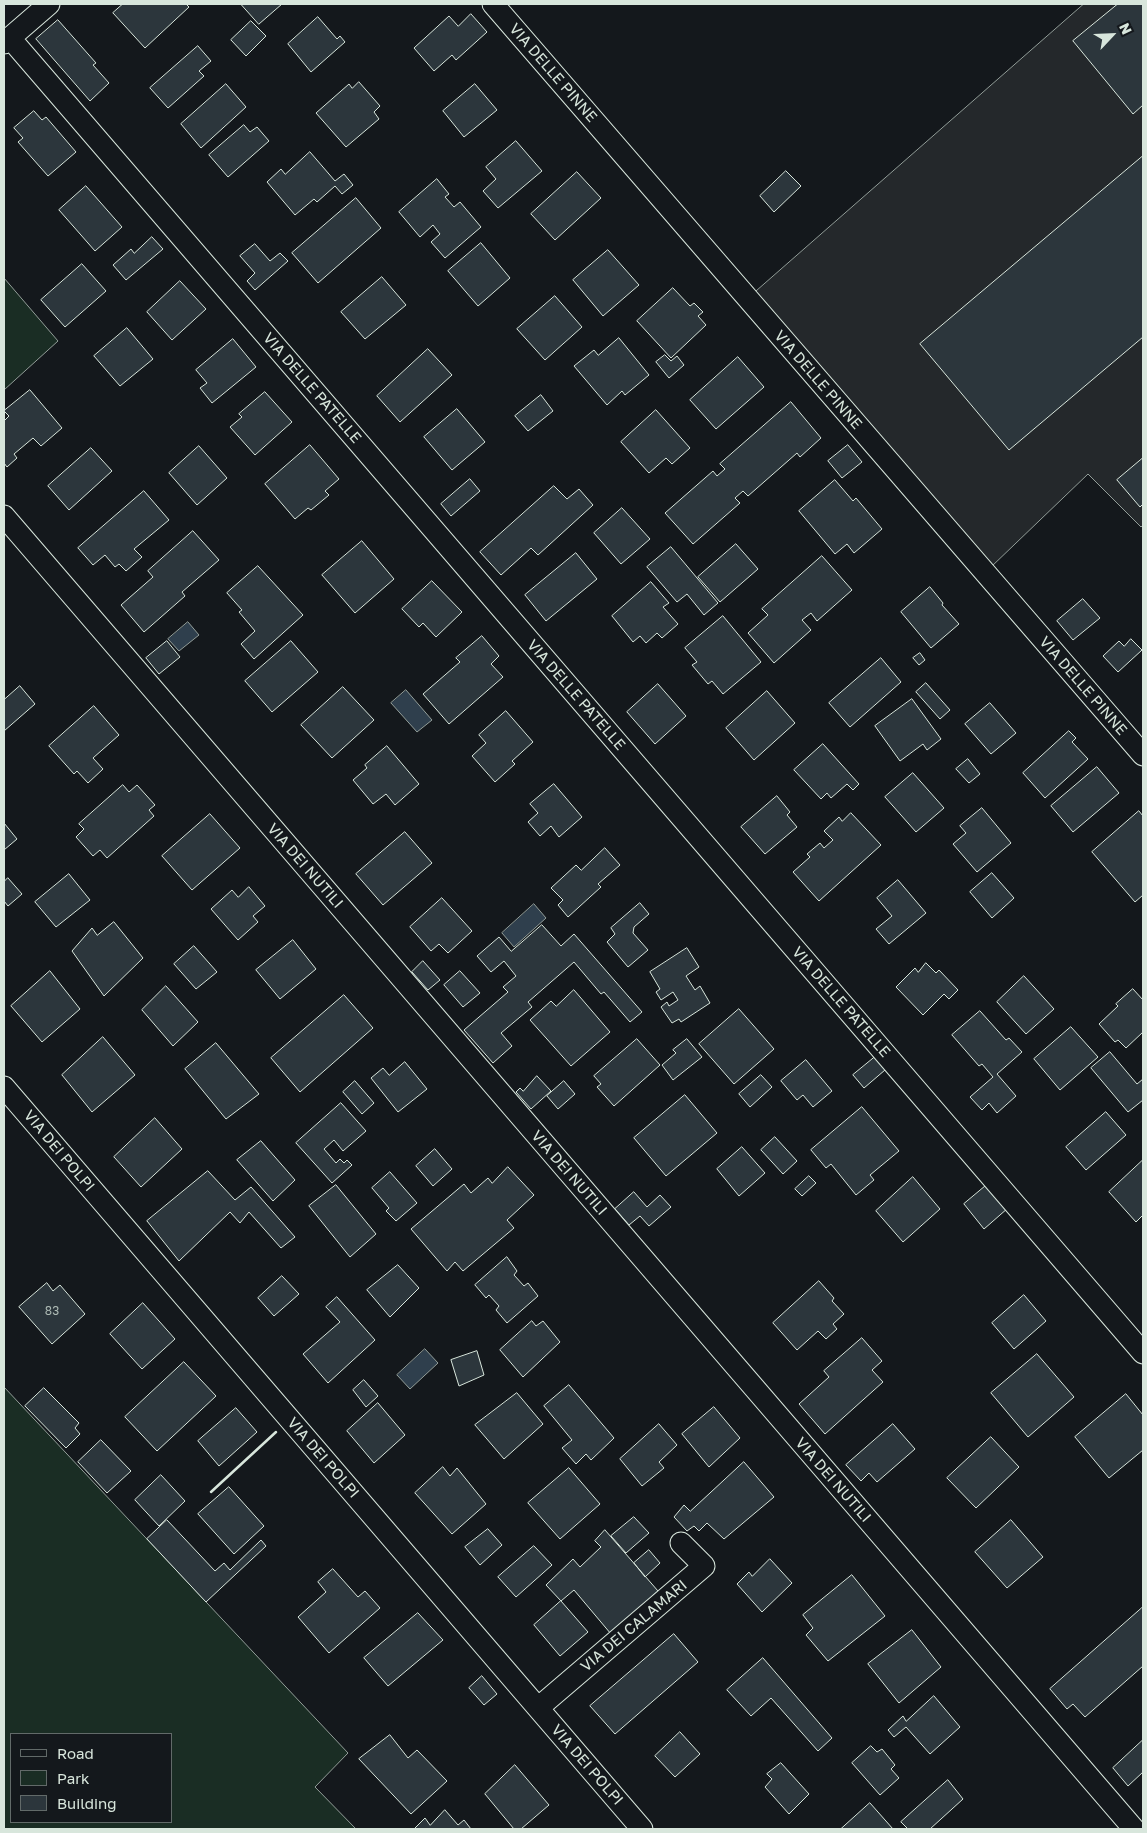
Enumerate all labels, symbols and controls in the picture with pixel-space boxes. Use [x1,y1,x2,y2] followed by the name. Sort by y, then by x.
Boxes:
[1087,10,1137,60] north arrow
[505,20,601,126] street label: VIA DELLE PINNE
[1116,20,1136,37] text: N
[770,327,866,433] street label: VIA DELLE PINNE
[259,329,365,447] street label: VIA DELLE PATELLE
[1035,633,1131,739] street label: VIA DELLE PINNE
[523,636,629,754] street label: VIA DELLE PATELLE
[263,820,347,912] street label: VIA DEI NUTILI
[788,943,894,1061] street label: VIA DELLE PATELLE
[20,1107,98,1195] street label: VIA DEI POLPI
[527,1127,611,1219] street label: VIA DEI NUTILI
[45,1304,59,1318] house number: 83
[283,1414,363,1502] street label: VIA DEI POLPI
[791,1434,875,1526] street label: VIA DEI NUTILI
[577,1576,691,1676] street label: VIA DEI CALAMARI
[547,1721,627,1809] street label: VIA DEI POLPI
[10,1733,172,1823] legend
[57,1744,94,1762] text: Road
[57,1769,89,1787] text: Park
[57,1794,117,1812] text: Building

